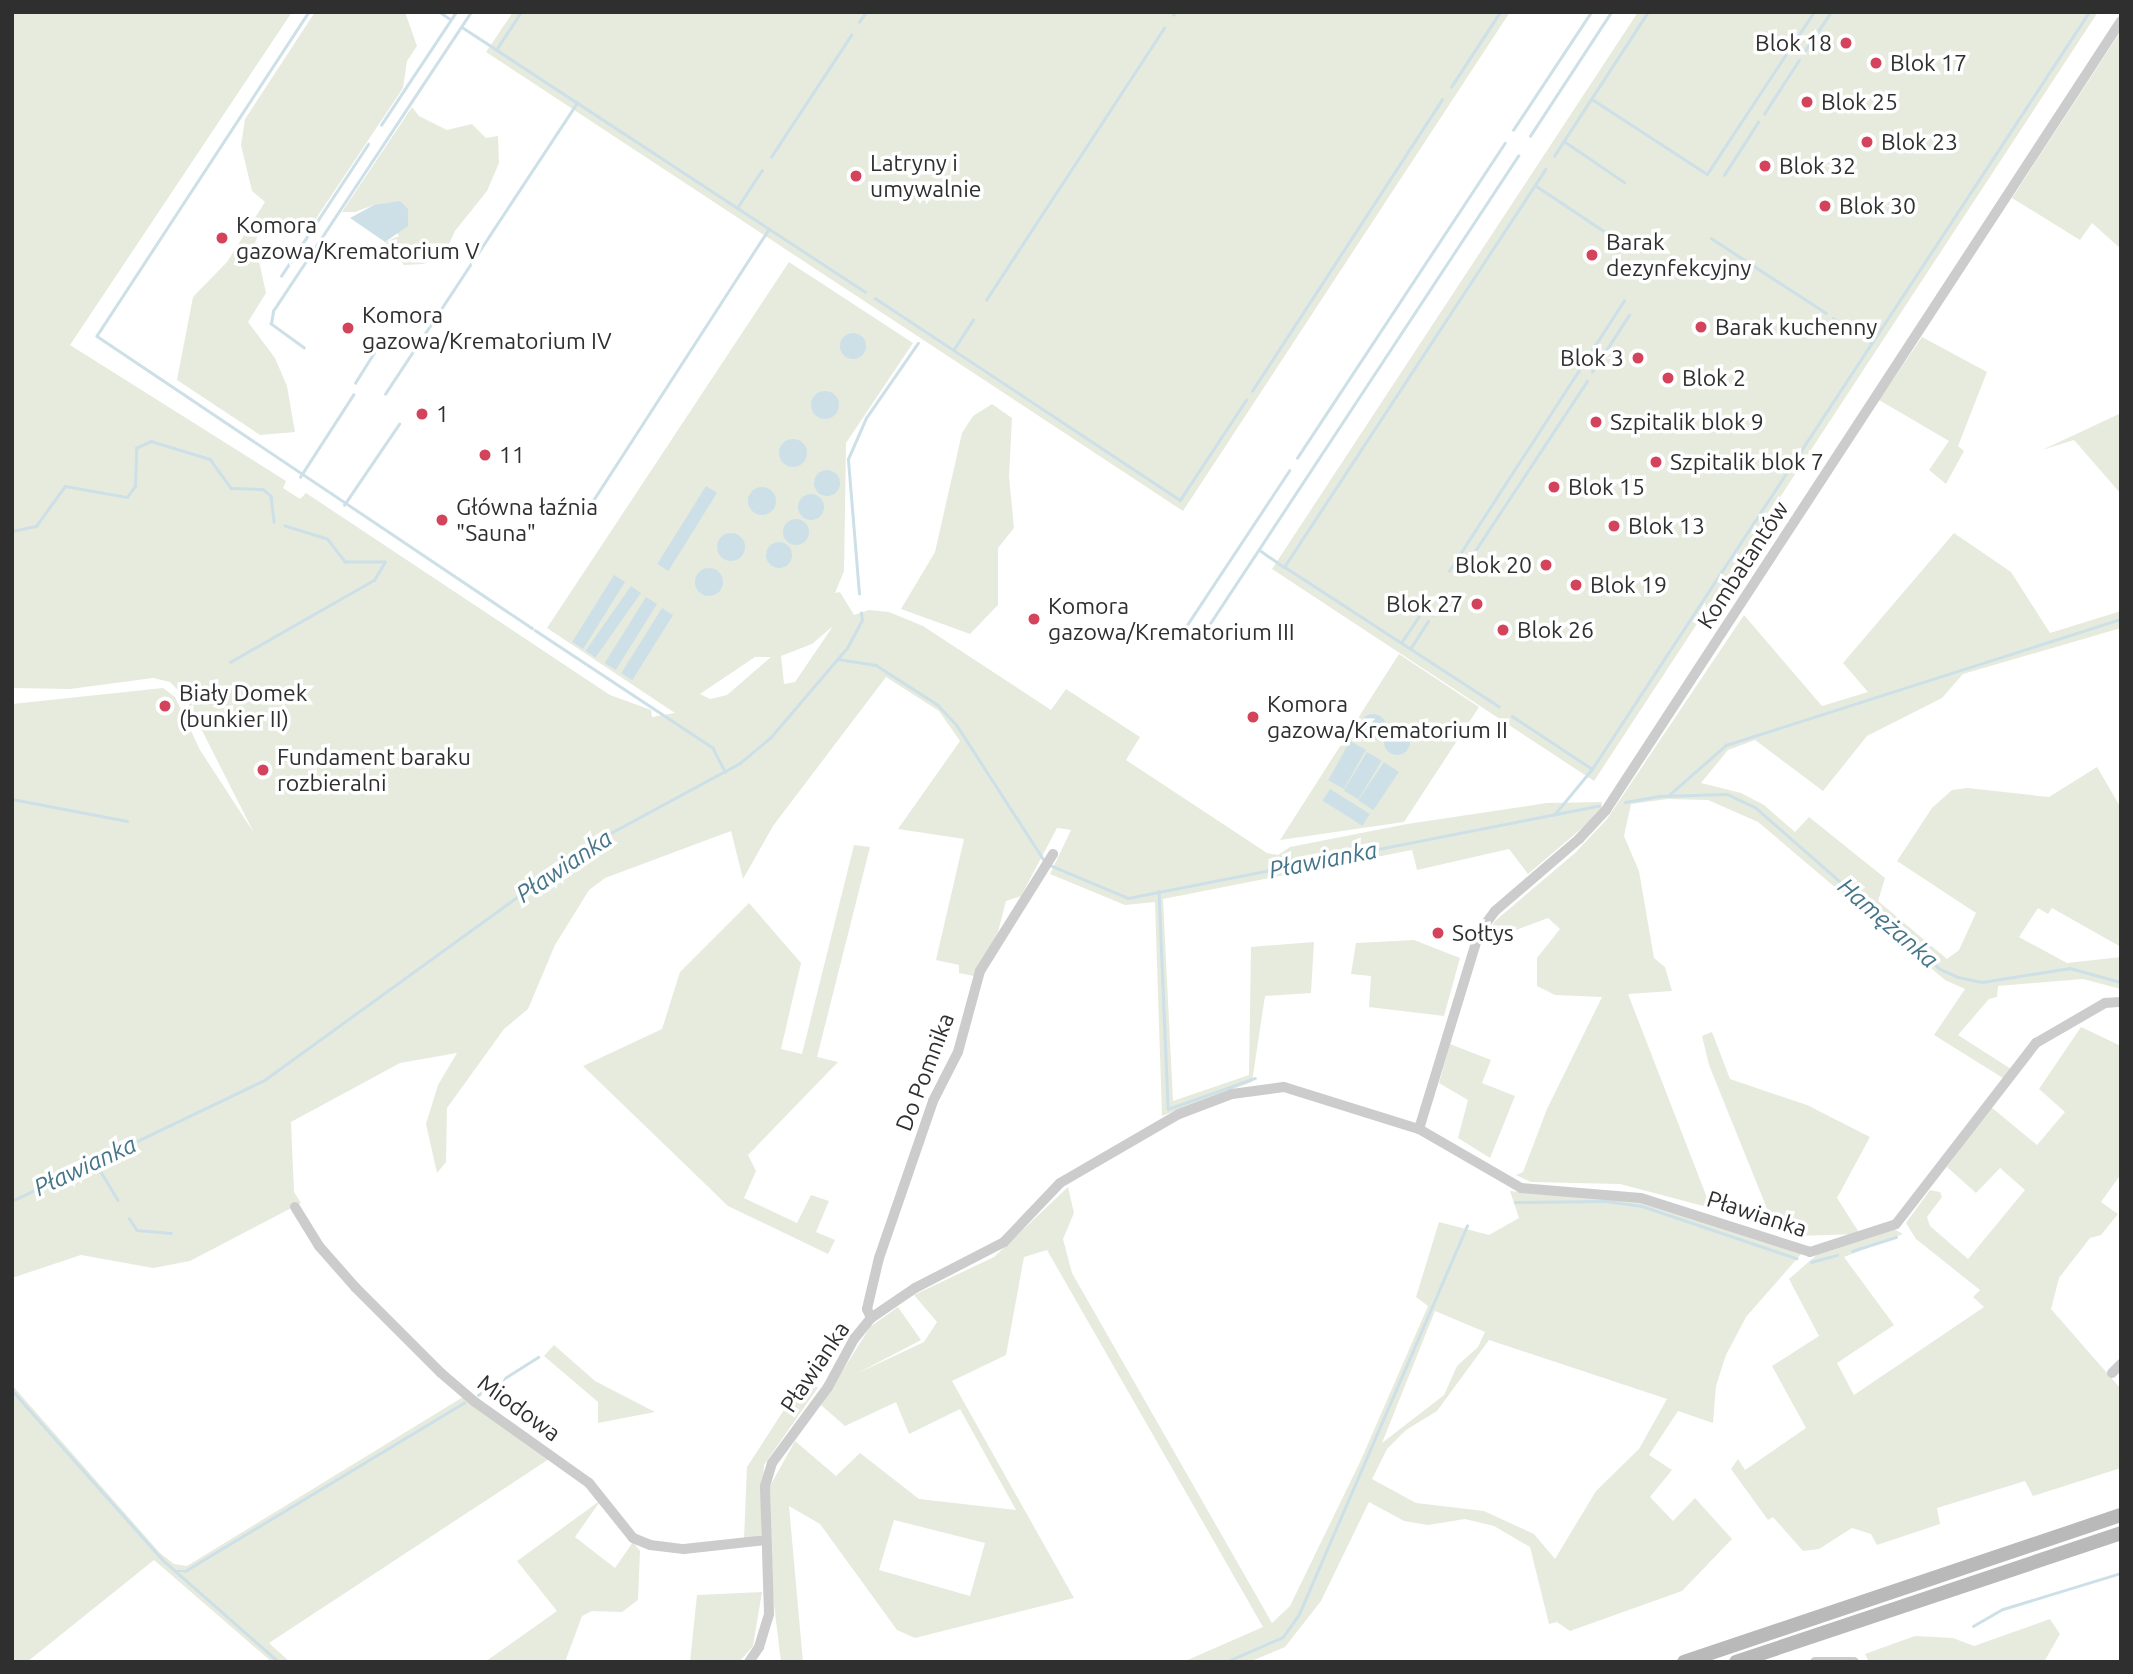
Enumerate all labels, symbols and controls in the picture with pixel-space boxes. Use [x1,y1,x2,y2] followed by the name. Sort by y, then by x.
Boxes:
[1755,29,1832,57] place label: Blok 18
[1838,35,1854,51] marker: Blok 18
[1890,49,1967,77] place label: Blok 17
[1868,55,1884,71] marker: Blok 17
[1821,88,1898,116] place label: Blok 25
[1799,94,1815,110] marker: Blok 25
[1881,128,1958,156] place label: Blok 23
[1859,134,1875,150] marker: Blok 23
[870,149,982,203] place label: Latryny i umywalnie
[1779,152,1856,180] place label: Blok 32
[1757,158,1773,174] marker: Blok 32
[848,168,864,184] marker: Latryny i umywalnie
[1839,192,1916,220] place label: Blok 30
[1817,198,1833,214] marker: Blok 30
[236,211,480,265] place label: Komora gazowa/Krematorium V
[1606,228,1751,282] place label: Barak dezynfekcyjny
[214,230,230,246] marker: Komora gazowa/Krematorium V
[1584,247,1600,263] marker: Barak dezynfekcyjny
[362,301,612,355] place label: Komora gazowa/Krematorium IV
[1715,313,1877,341] place label: Barak kuchenny
[1693,319,1709,335] marker: Barak kuchenny
[340,320,356,336] marker: Komora gazowa/Krematorium IV
[1560,344,1624,372] place label: Blok 3
[1630,350,1646,366] marker: Blok 3
[1682,364,1746,392] place label: Blok 2
[1660,370,1676,386] marker: Blok 2
[436,400,449,428] place label: 1
[414,406,430,422] marker: 1
[1610,408,1764,436] place label: Szpitalik blok 9
[1588,414,1604,430] marker: Szpitalik blok 9
[499,441,525,469] place label: 11
[477,447,493,463] marker: 11
[1670,448,1824,476] place label: Szpitalik blok 7
[1648,454,1664,470] marker: Szpitalik blok 7
[1568,473,1645,501] place label: Blok 15
[1546,479,1562,495] marker: Blok 15
[456,493,598,547] place label: Główna łaźnia "Sauna"
[1692,496,1794,634] street label: Kombatantów
[434,512,450,528] marker: Główna łaźnia "Sauna"
[1628,512,1705,540] place label: Blok 13
[1606,518,1622,534] marker: Blok 13
[1455,551,1532,579] place label: Blok 20
[1538,557,1554,573] marker: Blok 20
[1590,571,1667,599] place label: Blok 19
[1568,577,1584,593] marker: Blok 19
[1386,590,1463,618] place label: Blok 27
[1048,592,1295,646] place label: Komora gazowa/Krematorium III
[1469,596,1485,612] marker: Blok 27
[1026,611,1042,627] marker: Komora gazowa/Krematorium III
[1517,616,1594,644] place label: Blok 26
[1495,622,1511,638] marker: Blok 26
[179,679,307,733] place label: Biały Domek (bunkier II)
[1267,690,1508,744] place label: Komora gazowa/Krematorium II
[157,698,173,714] marker: Biały Domek (bunkier II)
[1245,709,1261,725] marker: Komora gazowa/Krematorium II
[277,743,471,797] place label: Fundament baraku rozbieralni
[255,762,271,778] marker: Fundament baraku rozbieralni
[511,823,617,909] water label: Pławianka
[1266,835,1380,885] water label: Pławianka
[1832,872,1944,974] water label: Hamężanka
[1452,919,1514,947] place label: Sołtys
[1430,925,1446,941] marker: Sołtys
[890,1009,960,1135] street label: Do Pomnika
[29,1130,141,1202] water label: Pławianka
[1703,1185,1811,1243] street label: Pławianka
[775,1316,855,1418] street label: Pławianka
[472,1369,566,1447] street label: Miodowa

